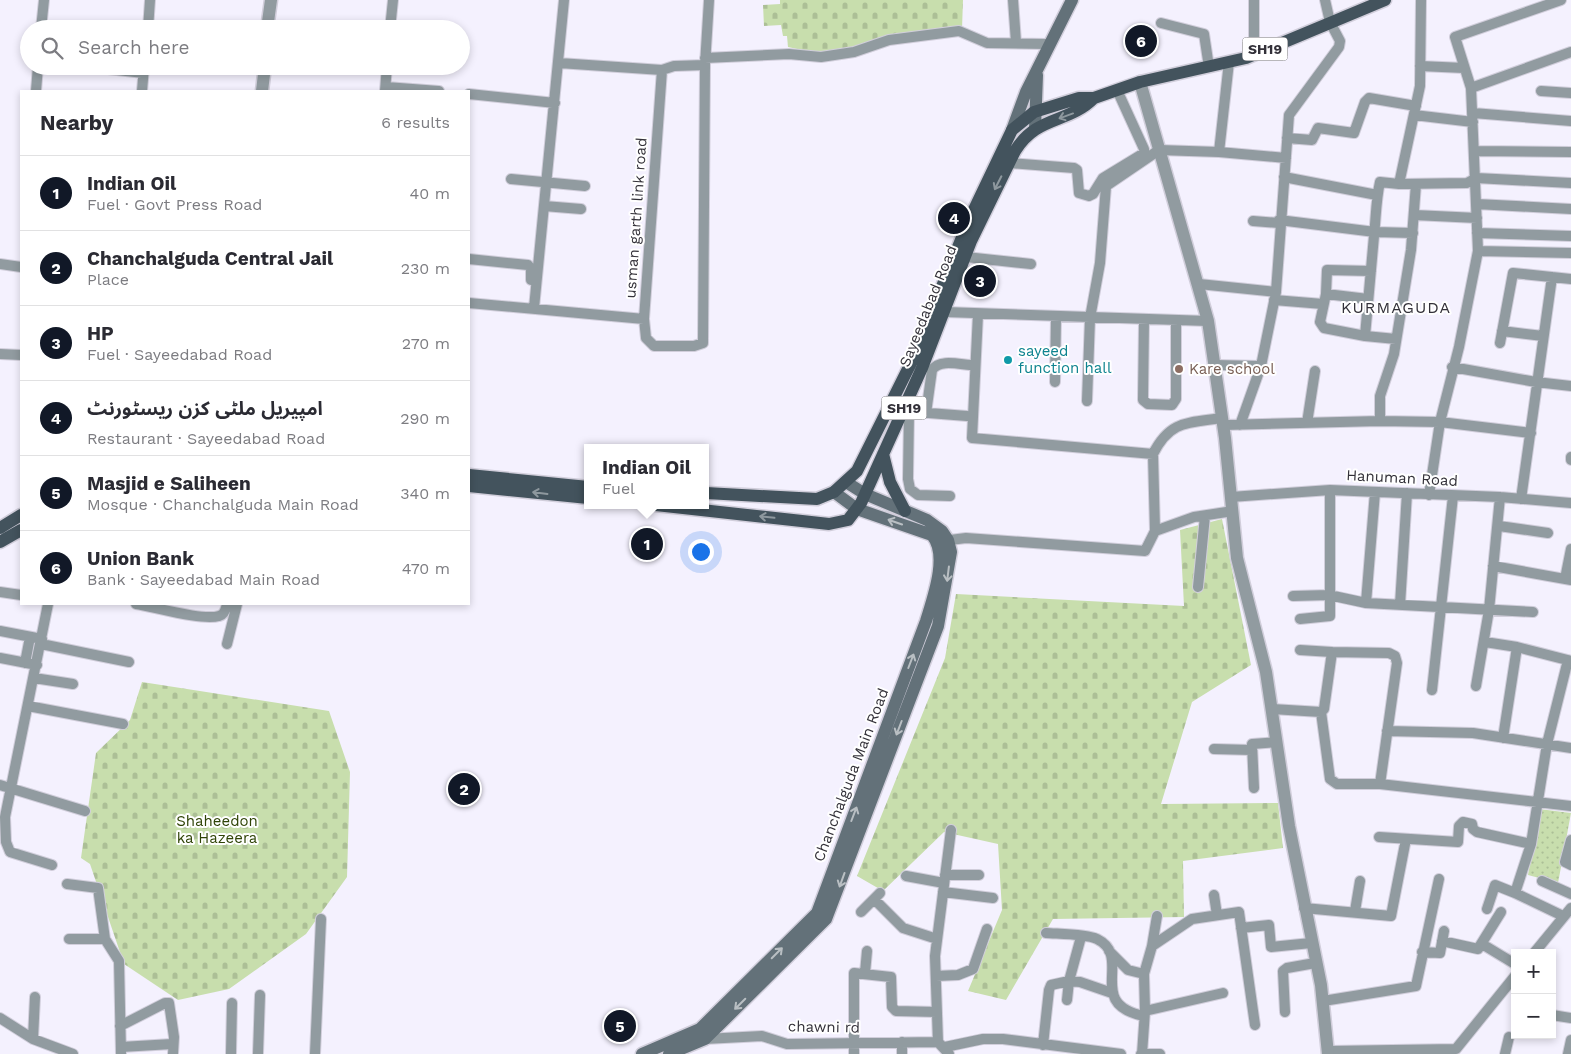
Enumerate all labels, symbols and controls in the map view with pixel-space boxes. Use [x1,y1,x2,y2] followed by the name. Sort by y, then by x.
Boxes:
[20,20,470,75] search box
[1125,22,1157,60] pin: 6
[38,34,66,62] icon: search
[78,36,189,59] text: Search here
[1242,38,1288,61] road number: SH19
[40,110,113,135] text: Nearby
[1058,111,1074,121] one-way arrow
[381,113,450,132] text: 6 results
[621,137,651,299] street label: usman garth link road
[87,172,176,195] text: Indian Oil
[993,175,1003,190] one-way arrow
[53,184,59,203] text: 1
[410,184,450,203] text: 40 m
[87,195,262,214] text: Fuel · Govt Press Road
[938,199,970,237] pin: 4
[895,243,961,369] street label: Sayeedabad Road
[87,247,333,270] text: Chanchalguda Central Jail
[51,259,61,278] text: 2
[401,259,450,278] text: 230 m
[964,262,996,300] pin: 3
[87,270,129,289] text: Place
[1341,298,1451,317] district label: KURMAGUDA
[87,322,114,345] text: HP
[51,334,61,353] text: 3
[402,334,450,353] text: 270 m
[1018,342,1112,377] place label: sayeed function hall
[87,345,272,364] text: Fuel · Sayeedabad Road
[1002,354,1014,366] marker: sayeed function hall
[1189,360,1275,378] place label: Kare school
[1173,363,1185,375] marker: Kare school
[882,396,926,419] road number: SH19
[87,397,323,420] text: امپیریل ملٹی کزن ریسٹورنٹ
[51,409,61,428] text: 4
[400,409,450,428] text: 290 m
[87,429,325,448] text: Restaurant · Sayeedabad Road
[584,444,709,509] popup
[602,456,691,479] text: Indian Oil
[1346,466,1458,490] street label: Hanuman Road
[87,472,251,495] text: Masjid e Saliheen
[602,479,635,498] text: Fuel
[51,484,61,503] text: 5
[400,484,450,503] text: 340 m
[532,488,548,498] one-way arrow
[87,495,359,514] text: Mosque · Chanchalguda Main Road
[760,512,776,522] one-way arrow
[887,517,903,527] one-way arrow
[631,525,663,563] pin: 1
[688,539,714,565] your location
[87,547,194,570] text: Union Bank
[51,559,61,578] text: 6
[402,559,450,578] text: 470 m
[943,565,953,581] one-way arrow
[87,570,320,589] text: Bank · Sayeedabad Main Road
[907,654,916,670] one-way arrow
[810,686,892,864] street label: Chanchalguda Main Road
[894,720,903,735] one-way arrow
[448,770,480,808] pin: 2
[850,806,859,822] one-way arrow
[176,812,258,847] park label: Shaheedon ka Hazeera
[837,872,846,887] one-way arrow
[771,947,783,959] one-way arrow
[1511,949,1556,1039] map controls
[1511,949,1556,994] button: +
[1511,994,1556,1039] button: −
[734,998,747,1010] one-way arrow
[604,1007,636,1045] pin: 5
[788,1017,860,1037] street label: chawni rd

